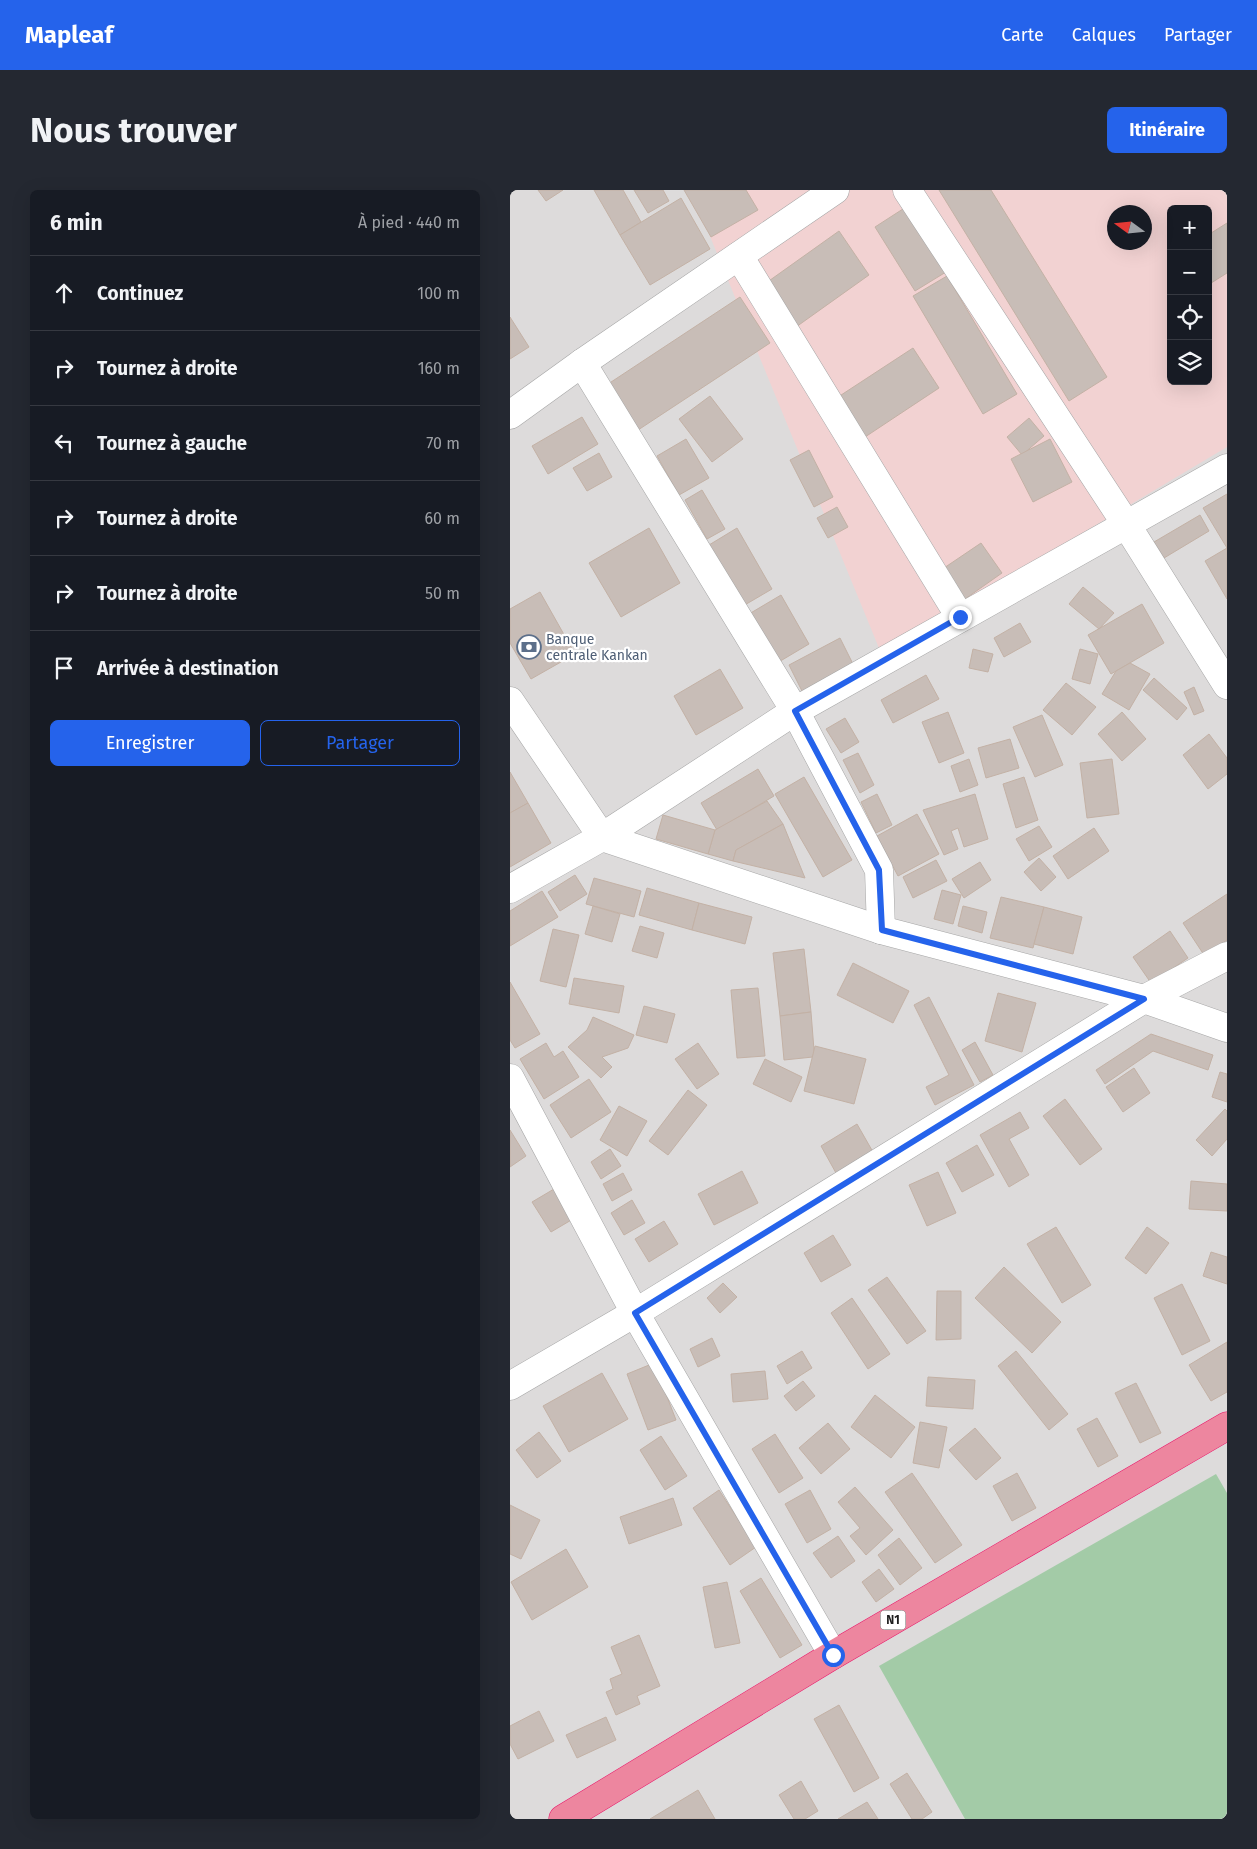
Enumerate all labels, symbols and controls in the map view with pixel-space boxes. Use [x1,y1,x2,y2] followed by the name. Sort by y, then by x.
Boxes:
[25,21,113,49] text: Mapleaf
[1001,24,1044,46] text: Carte
[1072,24,1136,46] text: Calques
[1164,24,1232,46] text: Partager
[1107,107,1227,153] button: Itinéraire
[30,109,237,151] text: Nous trouver
[1107,205,1152,250] north arrow
[1167,205,1212,385] map controls
[1167,205,1212,250] button: +
[50,210,103,236] text: 6 min
[358,213,460,232] text: À pied · 440 m
[1167,250,1212,295] button: −
[50,279,78,307] icon: ahead
[97,282,183,305] text: Continuez
[417,284,460,303] text: 100 m
[1167,295,1212,340] button: locate
[1167,340,1212,385] button: layers
[50,354,78,382] icon: right
[97,357,238,380] text: Tournez à droite
[418,359,460,378] text: 160 m
[50,429,78,457] icon: left
[97,432,247,455] text: Tournez à gauche
[426,434,460,453] text: 70 m
[50,504,78,532] icon: right
[97,507,238,530] text: Tournez à droite
[425,509,460,528] text: 60 m
[50,579,78,607] icon: right
[97,582,238,605] text: Tournez à droite
[425,584,460,603] text: 50 m
[949,606,972,629] route end
[546,631,648,664] place label: Banque centrale Kankan
[516,634,542,660] bank icon: Banque centrale Kankan
[50,654,78,682] icon: arrive
[97,657,279,680] text: Arrivée à destination
[50,720,250,766] button: Enregistrer
[260,720,460,766] button: Partager
[880,1610,906,1630] road number: N1
[822,1644,845,1667] route start

